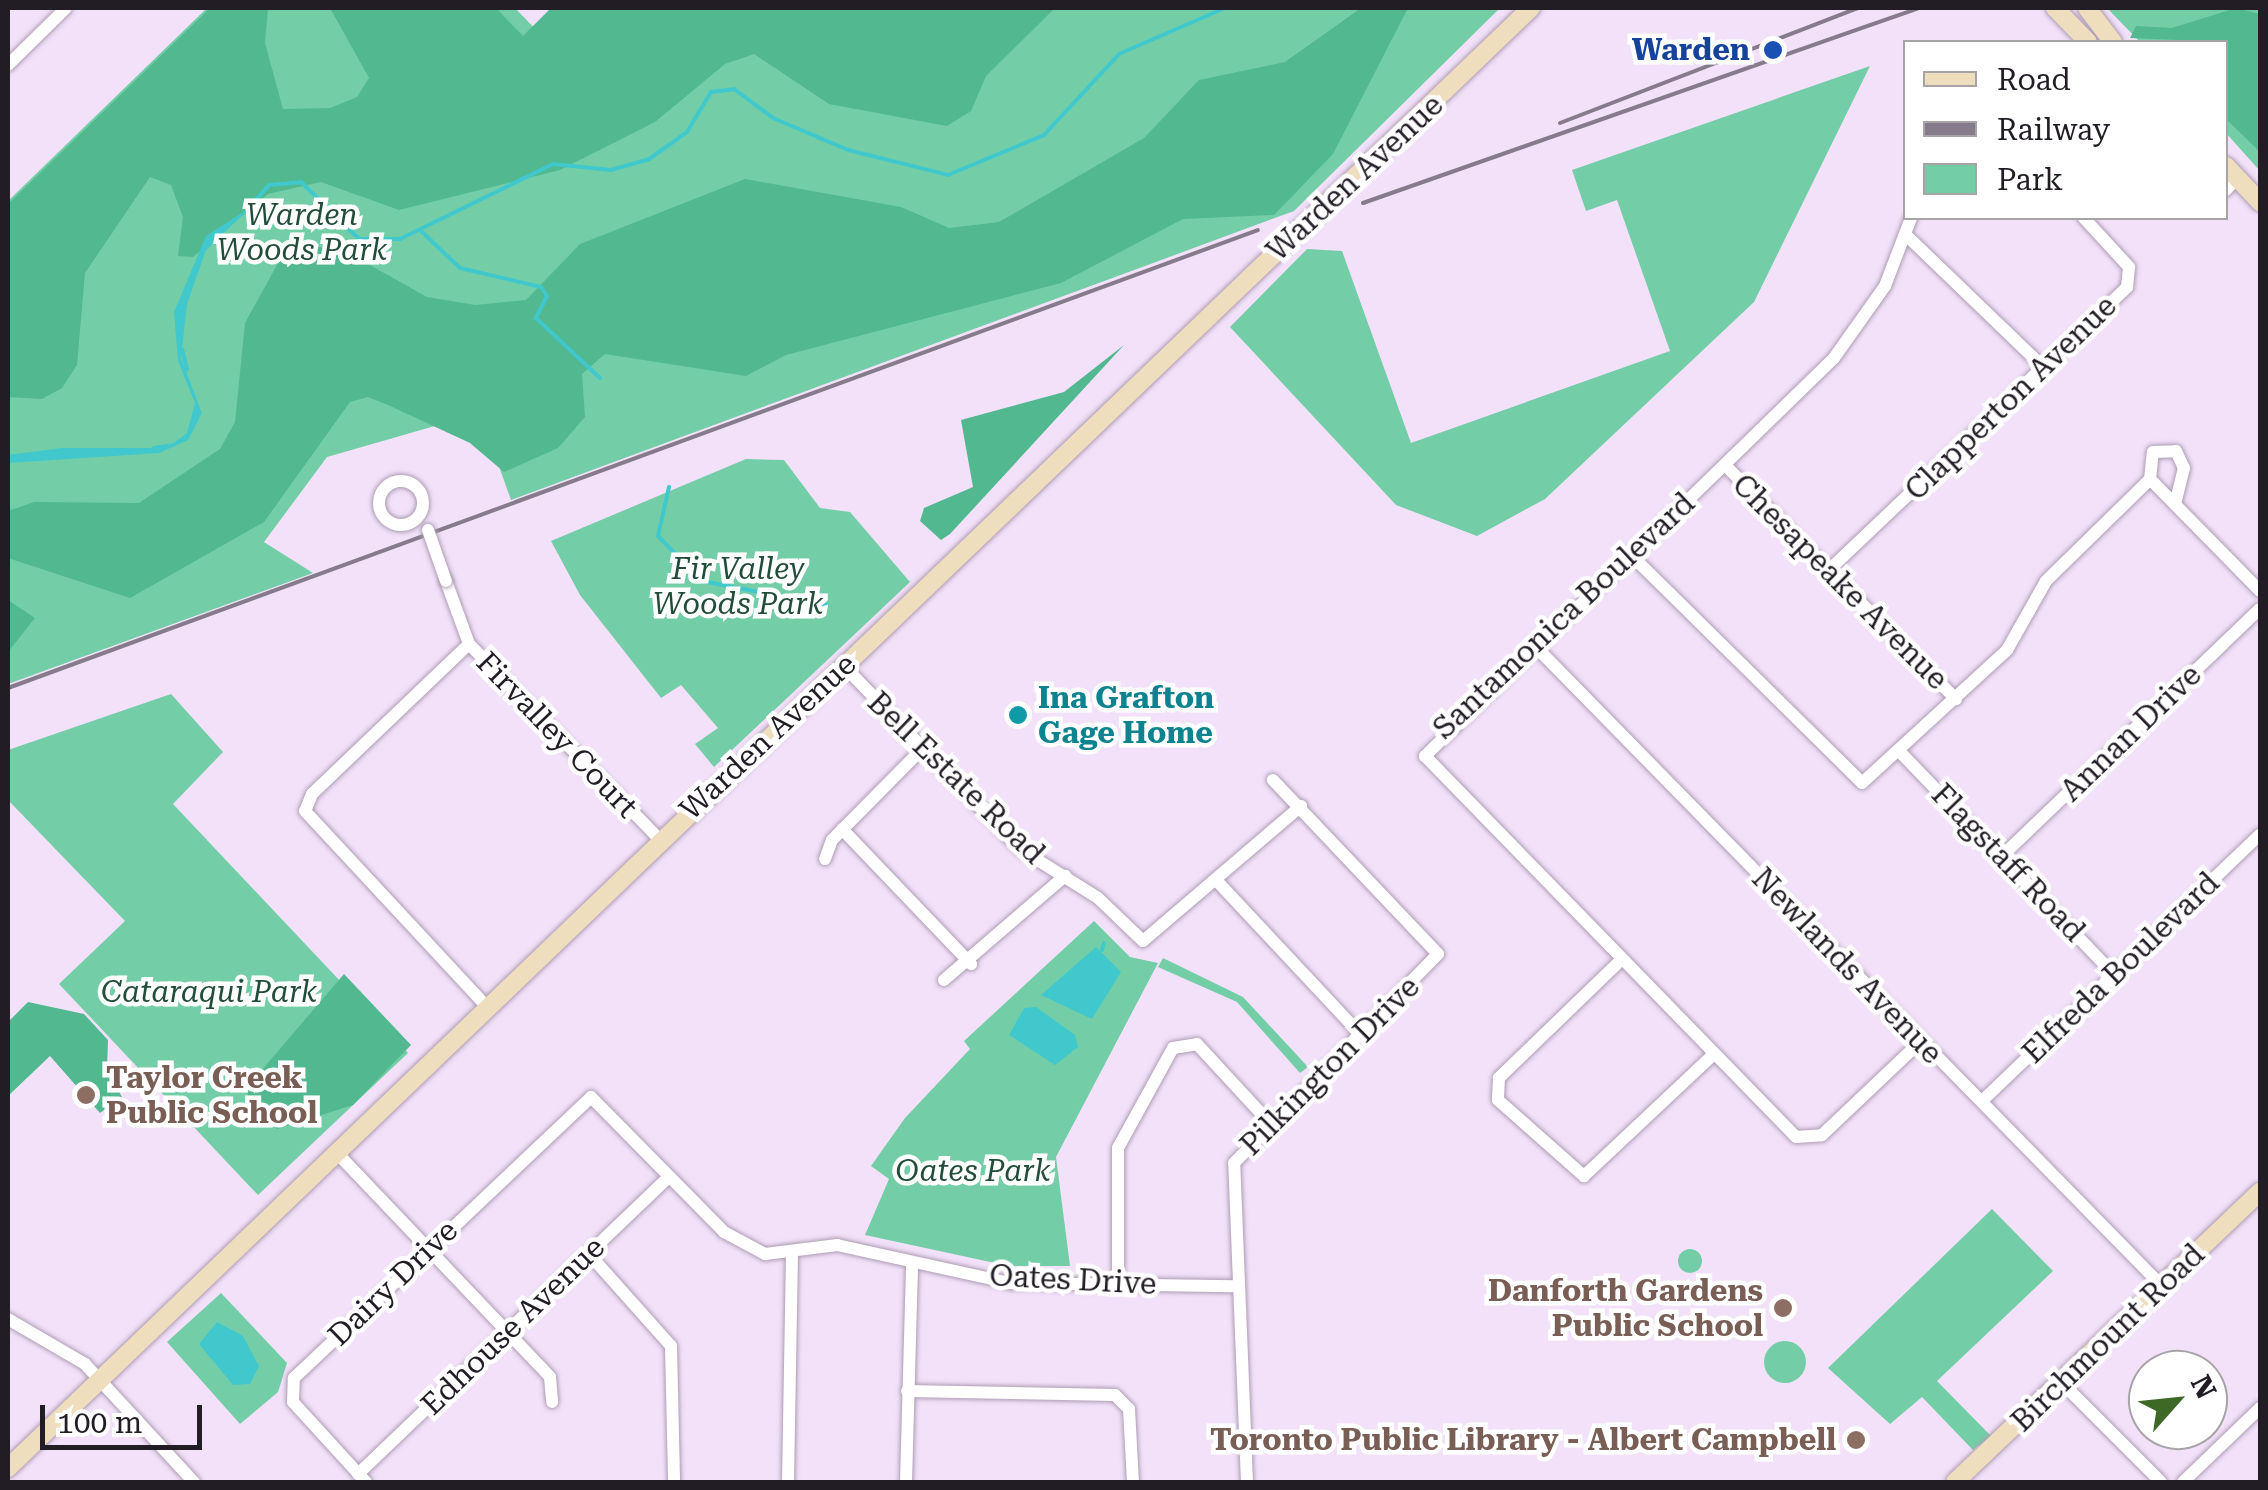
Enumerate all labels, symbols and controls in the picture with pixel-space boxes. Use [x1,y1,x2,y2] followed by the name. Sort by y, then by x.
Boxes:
[1632,32,1750,68] place label: Warden
[1760,37,1786,63] marker: Warden
[1903,40,2228,220] legend
[1997,62,2071,97] text: Road
[1259,87,1451,269] street label: Warden Avenue
[1997,112,2110,147] text: Railway
[1997,162,2063,197] text: Park
[217,197,387,268] park label: Warden Woods Park
[1898,288,2124,508] street label: Clapperton Avenue
[1725,467,1955,697] street label: Chesapeake Avenue
[1426,485,1702,747] street label: Santamonica Boulevard
[653,551,823,622] park label: Fir Valley Woods Park
[469,645,645,825] street label: Firvalley Court
[672,646,864,828] street label: Warden Avenue
[2053,657,2209,809] street label: Annan Drive
[1038,680,1214,750] place label: Ina Grafton Gage Home
[860,684,1052,872] street label: Bell Estate Road
[1007,704,1029,726] marker: Ina Grafton Gage Home
[1924,777,2092,949] street label: Flagstaff Road
[1744,861,1950,1071] street label: Newlands Avenue
[2015,865,2227,1071] street label: Elfreda Boulevard
[1233,969,1427,1163] street label: Pilkington Drive
[101,974,317,1010] park label: Cataraqui Park
[106,1060,317,1130] place label: Taylor Creek Public School
[75,1084,97,1106] marker: Taylor Creek Public School
[896,1153,1050,1189] park label: Oates Park
[321,1213,465,1353] street label: Dairy Drive
[414,1229,612,1423] street label: Edhouse Avenue
[2004,1237,2212,1439] street label: Birchmount Road
[989,1258,1157,1302] street label: Oates Drive
[1488,1273,1763,1344] place label: Danforth Gardens Public School
[1772,1297,1794,1319] marker: Danforth Gardens Public School
[2128,1350,2228,1450] north arrow
[2184,1370,2223,1404] text: N
[45,1385,208,1447] scale bar
[57,1405,142,1440] text: 100 m
[1210,1422,1836,1458] place label: Toronto Public Library - Albert Campbell
[1845,1429,1867,1451] marker: Toronto Public Library - Albert Campbell

